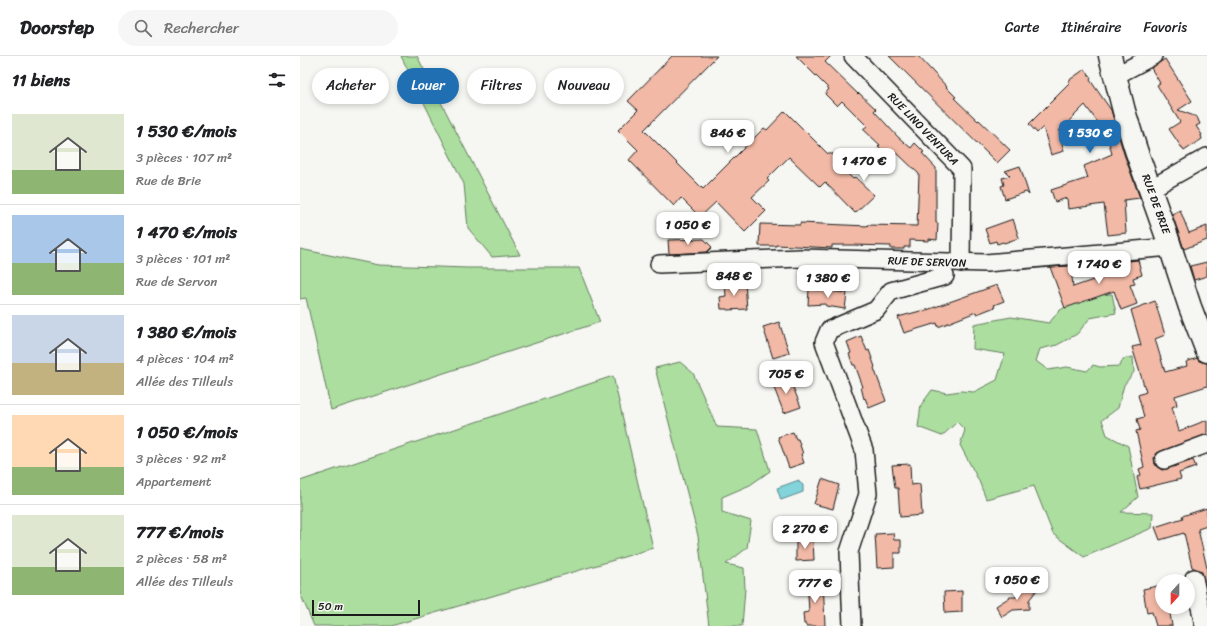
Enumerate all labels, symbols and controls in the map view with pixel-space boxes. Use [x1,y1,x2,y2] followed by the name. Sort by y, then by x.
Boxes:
[118,10,398,46] search box
[20,11,94,44] text: Doorstep
[164,15,239,41] text: Rechercher
[1005,15,1040,40] text: Carte
[1062,15,1121,40] text: Itinéraire
[1143,15,1187,40] text: Favoris
[132,17,154,39] icon: search
[12,65,70,95] text: 11 biens
[312,68,389,104] chip: Acheter
[397,68,459,104] chip: Louer
[467,68,536,104] chip: Filtres
[544,68,624,104] chip: Nouveau
[266,69,288,91] icon: filters
[883,88,963,170] street label: RUE LINO VENTURA
[136,116,237,146] text: 1 530 €/mois
[700,120,756,154] pin: 846 €
[1053,120,1127,154] pin: 1 530 €
[710,121,746,144] text: 846 €
[1068,121,1112,144] text: 1 530 €
[44,130,92,178] icon: home
[136,146,232,169] text: 3 pièces · 107 m²
[827,148,901,182] pin: 1 470 €
[842,149,886,172] text: 1 470 €
[136,169,201,192] text: Rue de Brie
[1136,171,1176,238] street label: RUE DE BRIE
[651,212,725,246] pin: 1 050 €
[665,213,711,236] text: 1 050 €
[136,217,237,247] text: 1 470 €/mois
[44,231,92,279] icon: home
[136,247,230,270] text: 3 pièces · 101 m²
[887,251,967,273] street label: RUE DE SERVON
[1062,251,1136,285] pin: 1 740 €
[1077,252,1121,275] text: 1 740 €
[706,263,762,297] pin: 848 €
[716,264,752,287] text: 848 €
[791,265,865,299] pin: 1 380 €
[806,266,850,289] text: 1 380 €
[136,270,217,293] text: Rue de Servon
[136,317,236,347] text: 1 380 €/mois
[44,331,92,379] icon: home
[136,347,234,370] text: 4 pièces · 104 m²
[758,361,814,395] pin: 705 €
[768,362,804,385] text: 705 €
[136,370,233,393] text: Allée des Tilleuls
[136,417,238,447] text: 1 050 €/mois
[44,431,92,479] icon: home
[136,447,226,470] text: 3 pièces · 92 m²
[136,470,211,493] text: Appartement
[768,516,842,550] pin: 2 270 €
[136,517,223,547] text: 777 €/mois
[782,517,828,540] text: 2 270 €
[44,531,92,579] icon: home
[136,547,227,570] text: 2 pièces · 58 m²
[980,567,1054,601] pin: 1 050 €
[994,568,1040,591] text: 1 050 €
[136,570,233,593] text: Allée des Tilleuls
[787,570,843,604] pin: 777 €
[798,571,832,594] text: 777 €
[1155,574,1195,614] north arrow
[1155,574,1195,614] map controls
[318,597,343,616] text: 50 m
[312,598,420,617] scale bar

